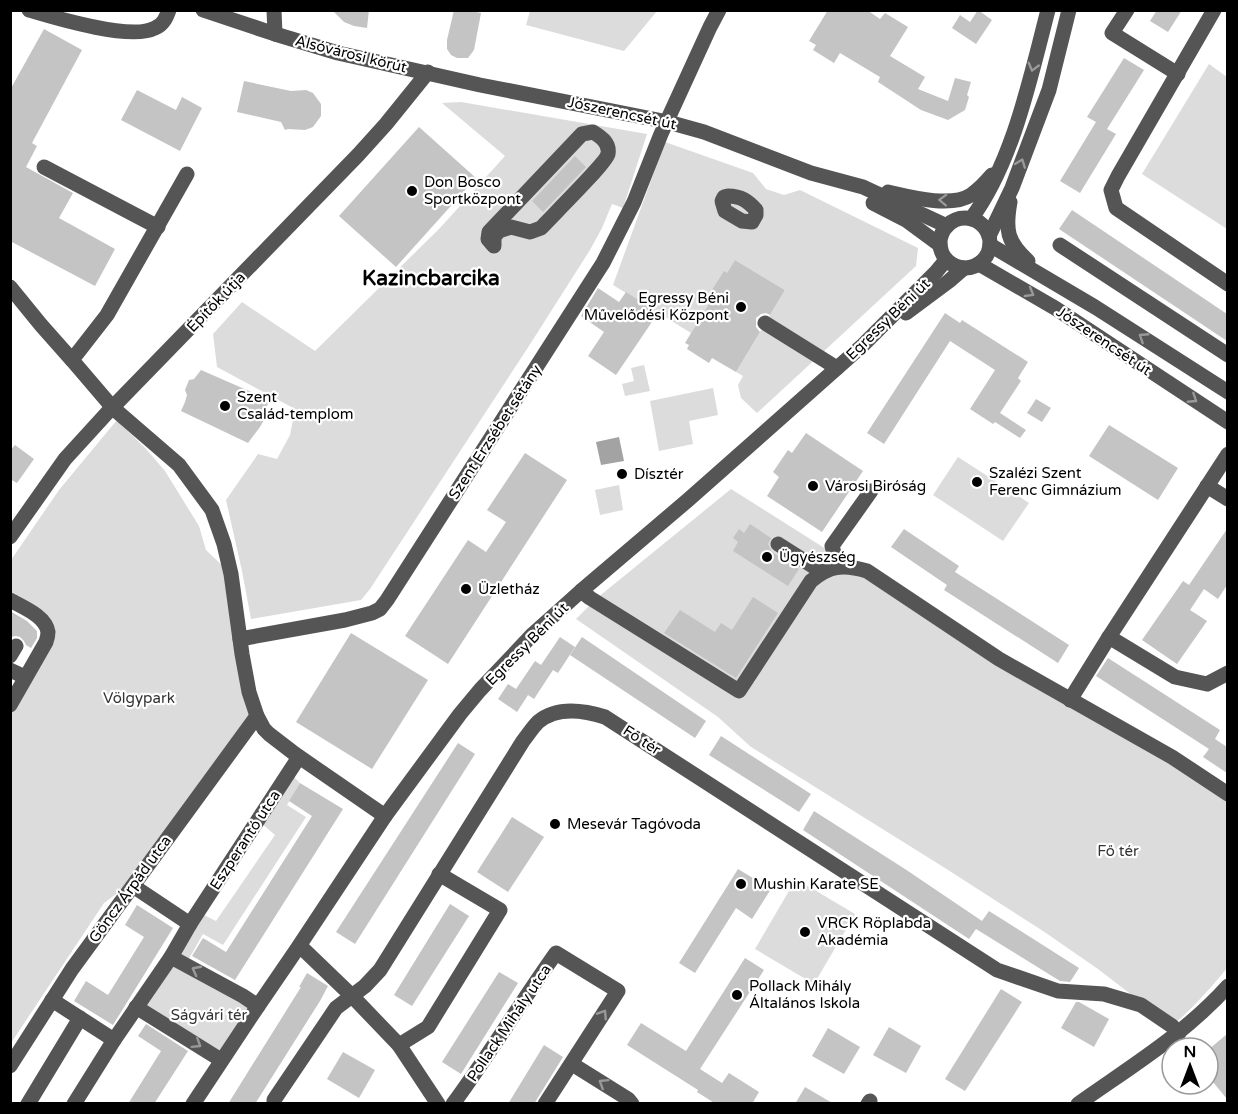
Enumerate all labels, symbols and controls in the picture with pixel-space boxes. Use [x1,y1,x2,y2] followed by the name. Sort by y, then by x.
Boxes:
[293,31,409,77] street label: Alsóvárosi körút
[1027,62,1040,72] one-way arrow
[566,93,678,133] street label: Jószerencsét út
[1014,158,1027,169] one-way arrow
[424,173,521,208] place label: Don Bosco Sportközpont
[405,184,419,198] marker: Don Bosco Sportközpont
[938,193,947,206] one-way arrow
[362,266,500,291] district label: Kazincbarcika
[183,268,249,336] street label: Építők útja
[842,274,934,364] street label: Egressy Béni út
[1024,286,1034,297] one-way arrow
[584,289,729,324] place label: Egressy Béni Művelődési Központ
[734,300,748,314] marker: Egressy Béni Művelődési Központ
[1053,303,1155,380] street label: Jószerencsét út
[1139,333,1149,345] one-way arrow
[445,361,545,503] street label: Szent Erzsébet sétány
[237,388,354,423] place label: Szent Család-templom
[1187,392,1197,404] one-way arrow
[218,399,232,413] marker: Szent Család-templom
[989,464,1122,499] place label: Szalézi Szent Ferenc Gimnázium
[634,465,684,483] place label: Dísztér
[615,467,629,481] marker: Dísztér
[970,475,984,489] marker: Szalézi Szent Ferenc Gimnázium
[825,477,926,495] place label: Városi Biróság
[806,479,820,493] marker: Városi Biróság
[779,548,856,566] place label: Ügyészség
[760,550,774,564] marker: Ügyészség
[478,580,540,598] place label: Üzletház
[459,582,473,596] marker: Üzletház
[482,599,572,689] street label: Egressy Béni út
[103,689,175,707] park label: Völgypark
[620,721,664,759] street label: Fő tér
[206,787,284,893] street label: Eszperantó utca
[567,815,701,833] place label: Mesevár Tagóvoda
[548,817,562,831] marker: Mesevár Tagóvoda
[85,832,175,946] street label: Göncz Árpád utca
[1097,842,1139,860] park label: Fő tér
[753,875,879,893] place label: Mushin Karate SE
[734,877,748,891] marker: Mushin Karate SE
[817,914,931,949] place label: VRCK Röplabda Akadémia
[798,925,812,939] marker: VRCK Röplabda Akadémia
[463,961,555,1085] street label: Pollack Mihály utca
[192,966,203,977] one-way arrow
[749,977,860,1012] place label: Pollack Mihály Általános Iskola
[730,988,744,1002] marker: Pollack Mihály Általános Iskola
[171,1006,248,1024] park label: Ságvári tér
[596,1010,608,1020] one-way arrow
[1160,1036,1220,1096] north arrow
[191,1037,201,1049] one-way arrow
[1184,1042,1196,1062] text: N
[598,1079,609,1090] one-way arrow

